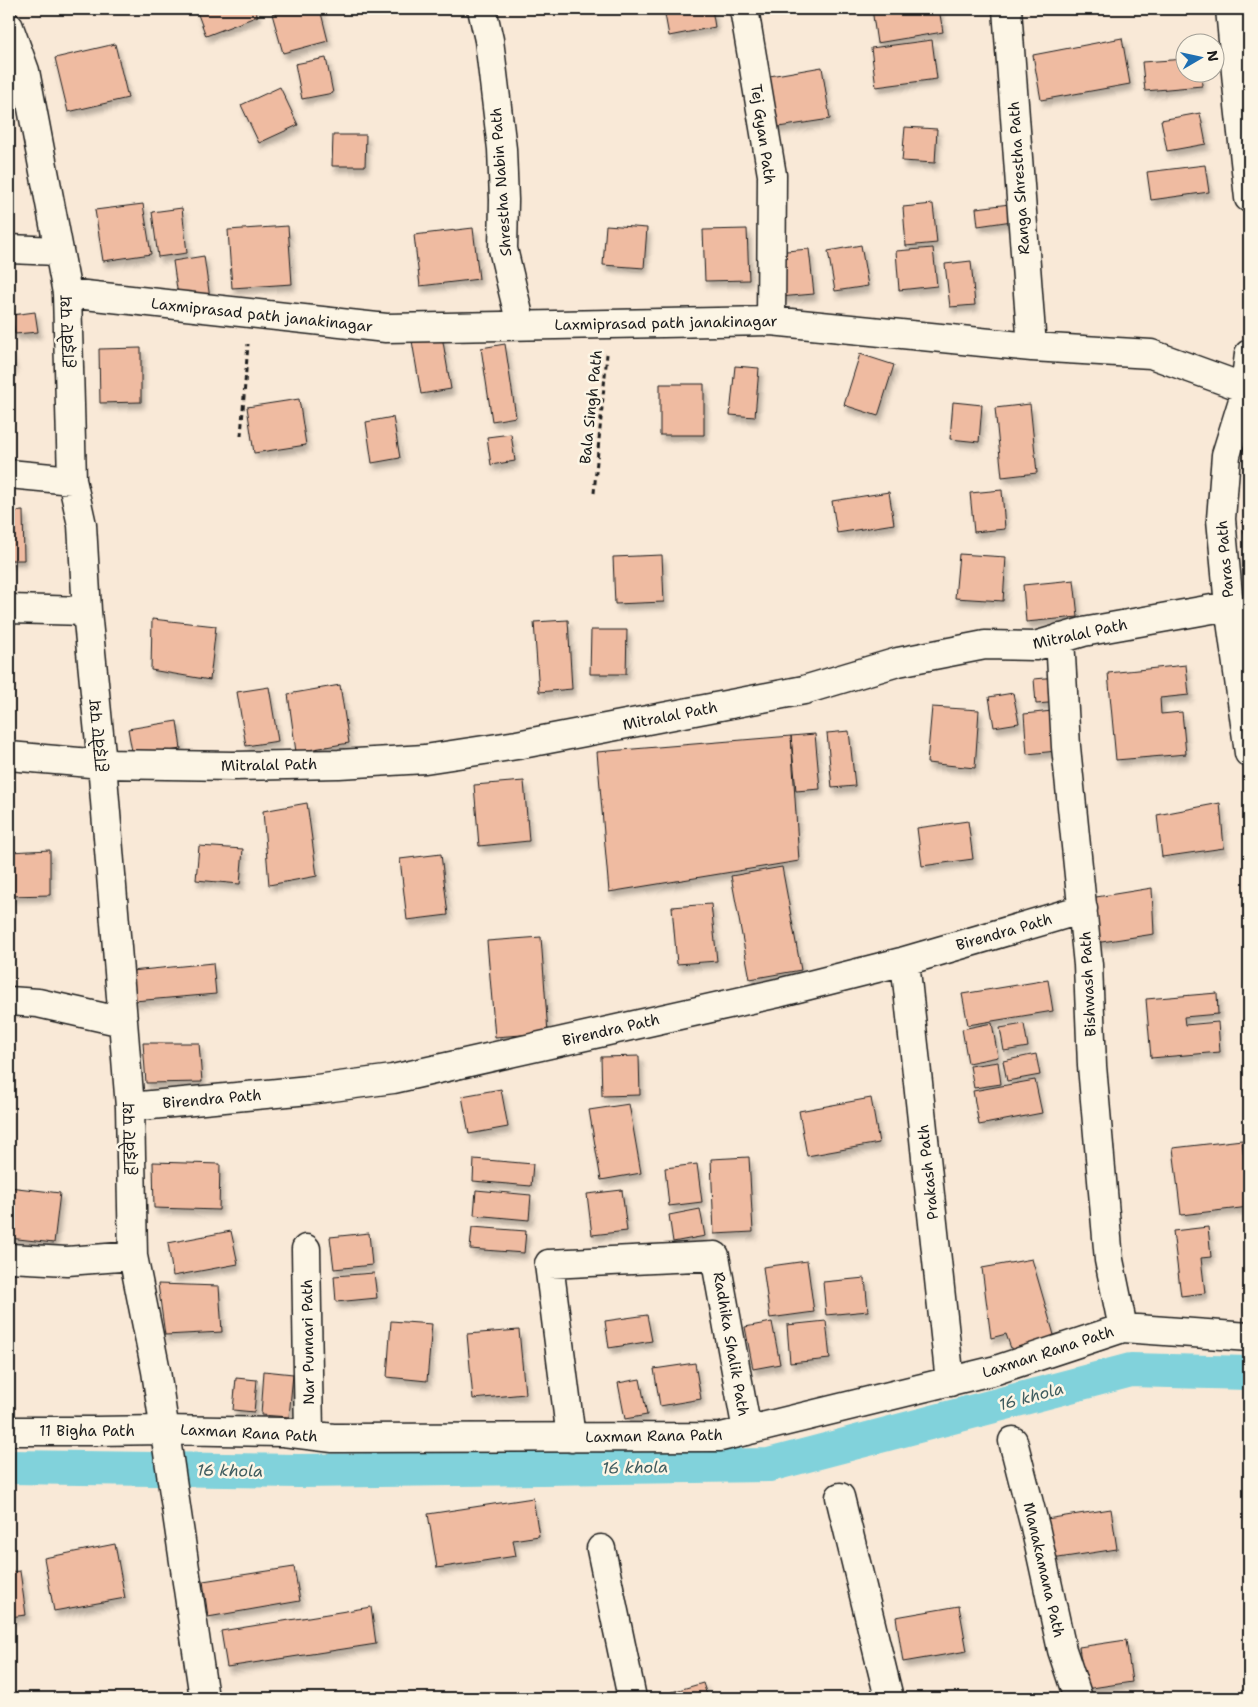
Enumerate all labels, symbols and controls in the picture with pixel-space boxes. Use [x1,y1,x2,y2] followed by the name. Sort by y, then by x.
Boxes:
[1176,32,1226,82] north arrow
[1203,49,1223,63] text: N
[746,83,780,185] street label: Tej Gyan Path
[1004,101,1034,255] street label: Ranga Shrestha Path
[486,107,516,257] street label: Shrestha Nabin Path
[150,293,374,337] street label: Laxmiprasad path janakinagar
[55,294,79,369] street label: हाइवेए पथ
[554,311,778,335] street label: Laxmiprasad path janakinagar
[575,349,607,465] street label: Bala Singh Path
[1212,519,1238,599] street label: Paras Path
[1031,614,1129,654] street label: Mitralal Path
[621,697,719,735] street label: Mitralal Path
[84,698,112,773] street label: हाइवेए पथ
[221,754,317,776] street label: Mitralal Path
[954,909,1054,955] street label: Birendra Path
[1075,931,1101,1037] street label: Bishwash Path
[560,1009,662,1051] street label: Birendra Path
[162,1085,262,1113] street label: Birendra Path
[117,1101,141,1176] street label: हाइवेए पथ
[913,1123,943,1221] street label: Prakash Path
[708,1270,754,1418] street label: Radhika Shalik Path
[297,1279,319,1405] street label: Nar Punnari Path
[980,1321,1116,1383] street label: Laxman Rana Path
[996,1378,1066,1415] water label: 16 khola
[180,1419,318,1447] street label: Laxman Rana Path
[39,1421,135,1441] street label: 11 Bigha Path
[585,1425,723,1447] street label: Laxman Rana Path
[602,1456,668,1479] water label: 16 khola
[197,1459,263,1482] water label: 16 khola
[1019,1500,1069,1640] street label: Manakamana Path

